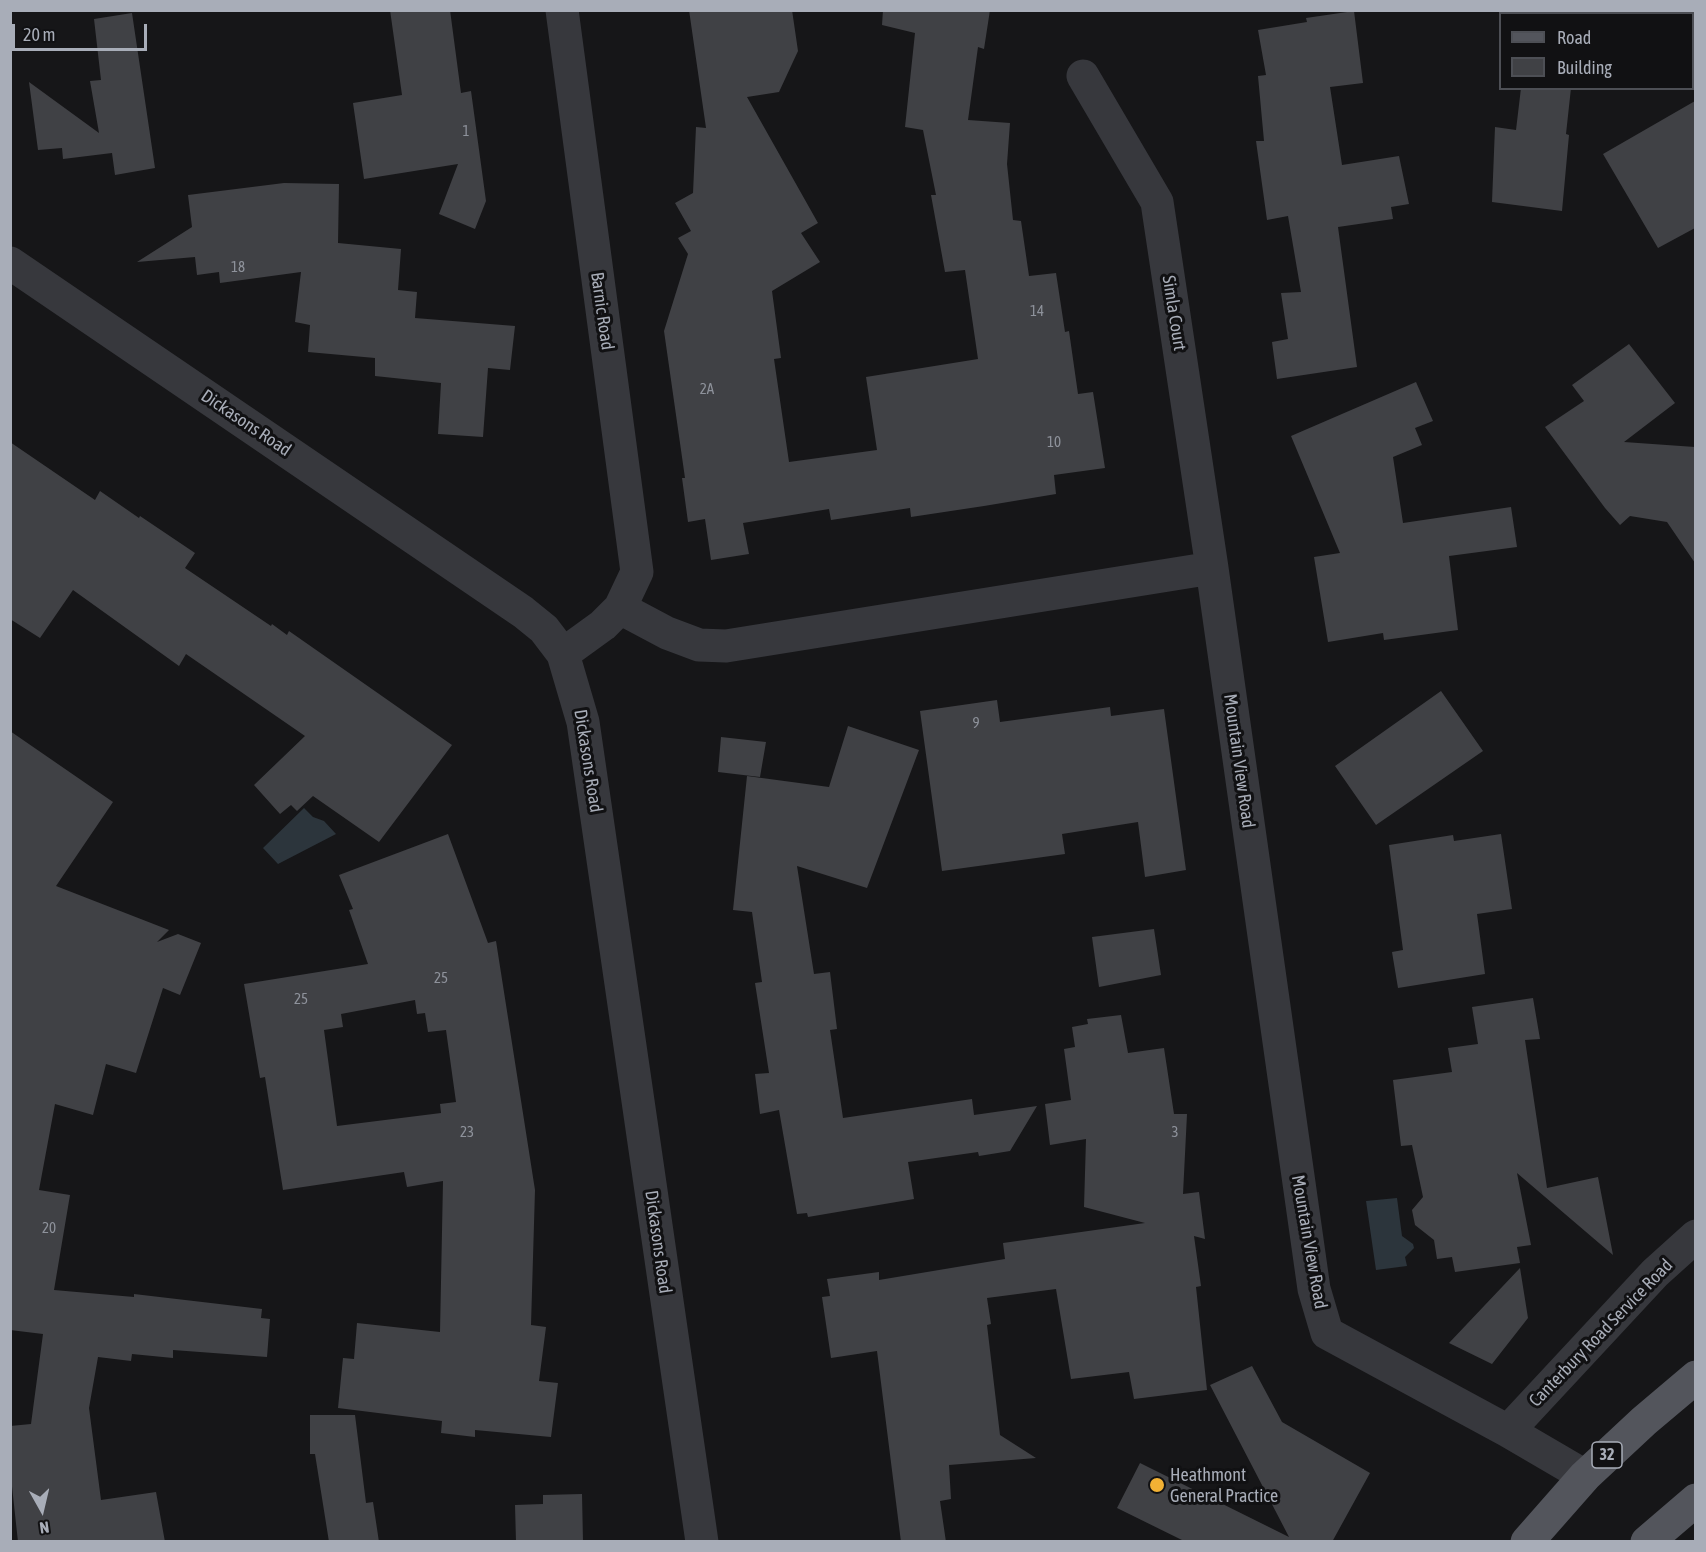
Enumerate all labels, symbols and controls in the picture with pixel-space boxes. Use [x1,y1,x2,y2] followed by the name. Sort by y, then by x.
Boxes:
[15,12,150,50] scale bar
[1499,12,1694,90] legend
[23,24,55,45] text: 20 m
[1557,27,1591,48] text: Road
[1557,57,1612,78] text: Building
[462,122,470,140] house number: 1
[231,258,245,276] house number: 18
[586,271,618,351] street label: Barnic Road
[1157,274,1191,352] street label: Simla Court
[1030,302,1044,320] house number: 14
[700,380,714,398] house number: 2A
[197,385,295,461] street label: Dickasons Road
[1047,433,1061,451] house number: 10
[1219,692,1259,830] street label: Mountain View Road
[569,708,607,814] street label: Dickasons Road
[972,714,980,732] house number: 9
[434,969,448,987] house number: 25
[294,990,308,1008] house number: 25
[460,1123,474,1141] house number: 23
[1171,1123,1179,1141] house number: 3
[1287,1173,1331,1311] street label: Mountain View Road
[640,1189,676,1295] street label: Dickasons Road
[42,1219,56,1237] house number: 20
[1525,1255,1677,1411] street label: Canterbury Road Service Road
[1592,1442,1622,1468] road number: 32
[1170,1464,1278,1506] place label: Heathmont General Practice
[1148,1476,1166,1494] marker: Heathmont General Practice
[12,1480,72,1540] north arrow
[39,1518,50,1537] text: N

